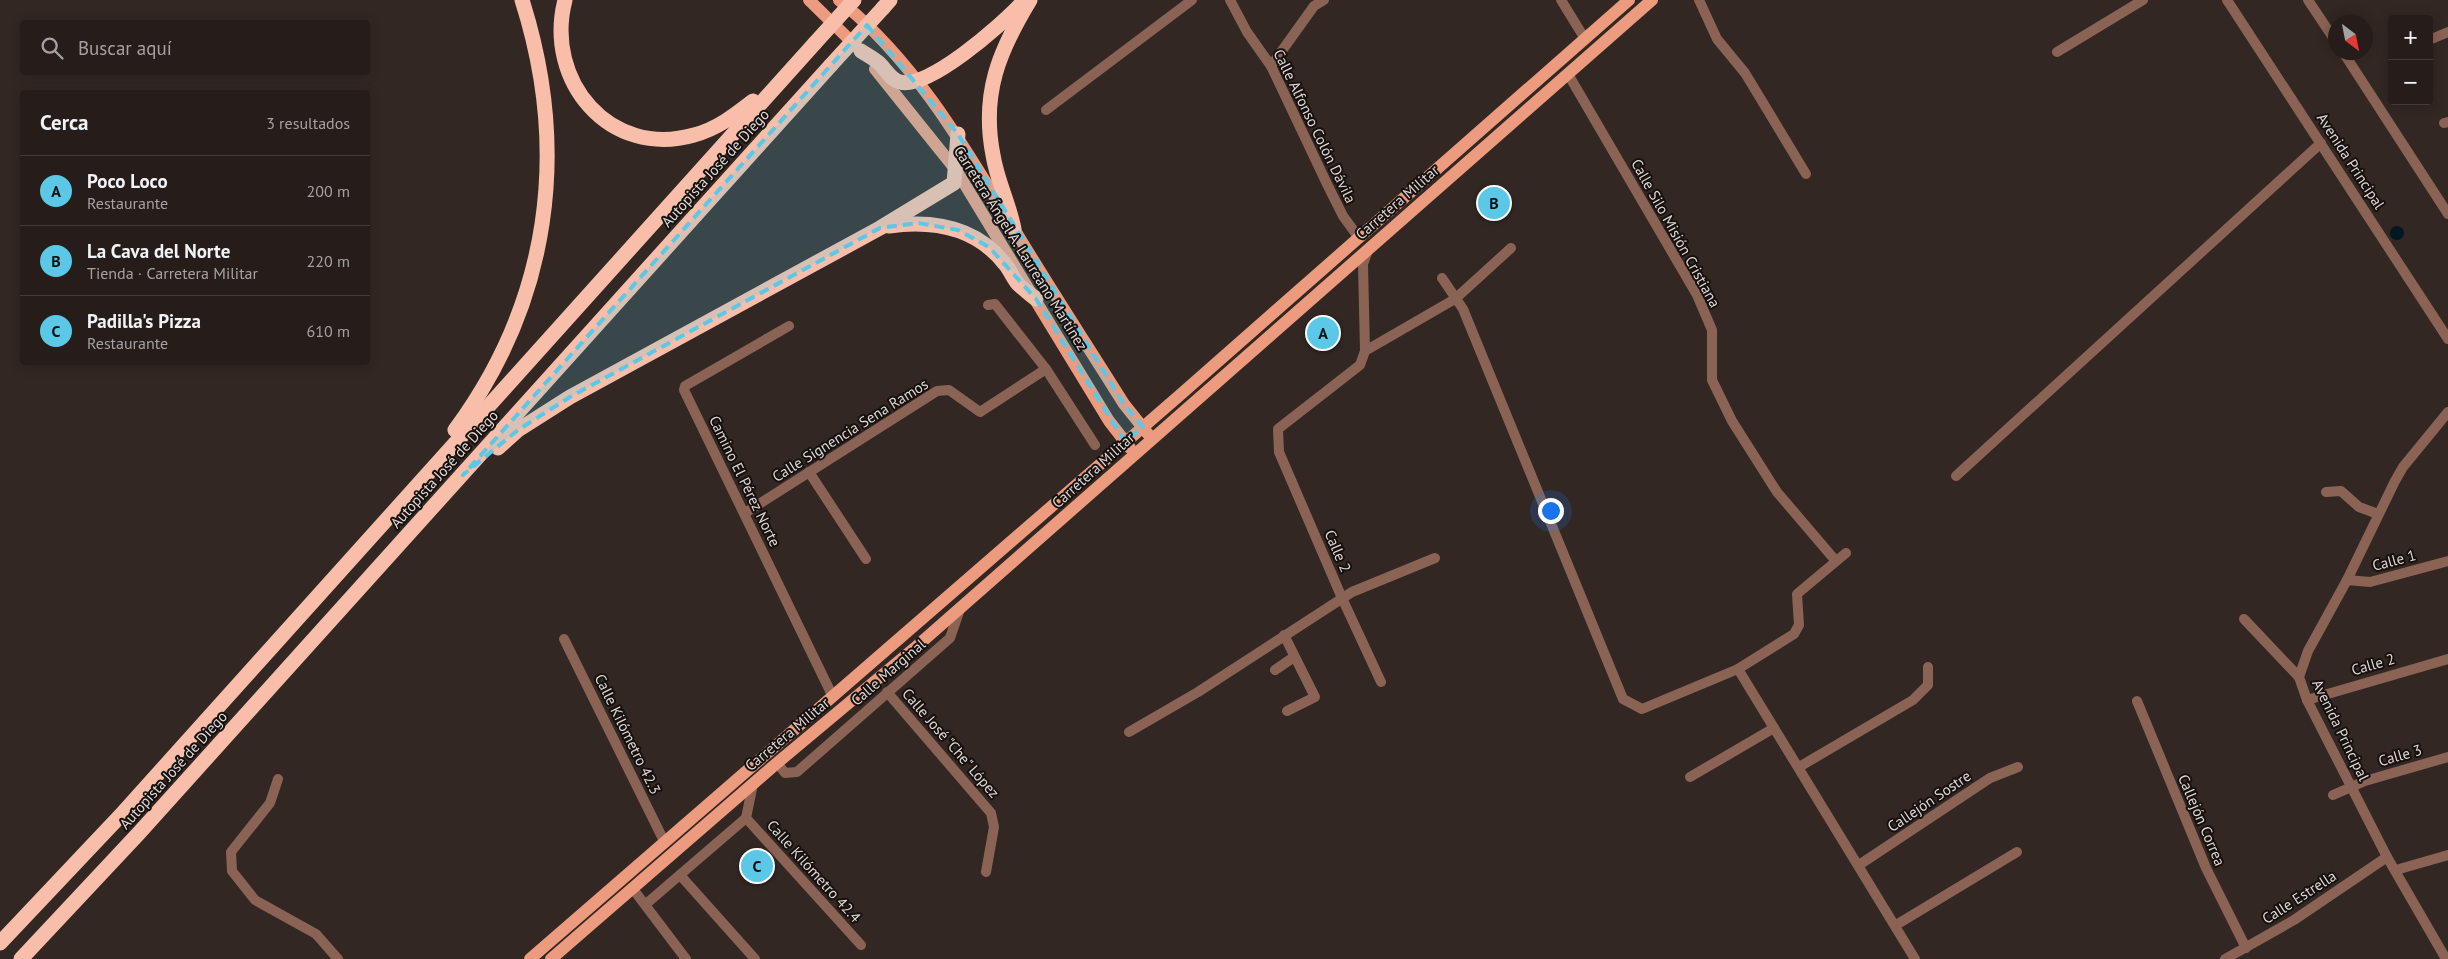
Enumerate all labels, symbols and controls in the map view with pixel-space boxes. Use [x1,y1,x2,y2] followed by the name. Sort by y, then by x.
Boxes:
[2328,15,2373,60] north arrow
[2388,15,2433,105] map controls
[2388,15,2433,60] button: +
[20,20,370,75] search box
[38,34,66,62] icon: search
[78,36,172,60] text: Buscar aquí
[1269,46,1361,206] street label: Calle Alfonso Colón Dávila
[2388,60,2433,105] button: −
[657,105,773,231] street label: Autopista José de Diego
[40,109,89,136] text: Cerca
[2313,109,2389,213] street label: Avenida Principal
[266,113,350,133] text: 3 resultados
[950,142,1092,354] street label: Carretera Ángel A. Laureano Martínez
[1627,155,1725,311] street label: Calle Silo Misión Cristiana
[1351,161,1443,243] street label: Carretera Militar
[87,169,168,193] text: Poco Loco
[51,181,61,201] text: A
[307,181,350,201] text: 200 m
[1478,184,1510,222] pin: B
[87,193,168,213] text: Restaurante
[87,239,230,263] text: La Cava del Norte
[51,251,61,271] text: B
[307,251,350,271] text: 220 m
[87,263,258,283] text: Tienda · Carretera Militar
[87,309,201,333] text: Padilla's Pizza
[1307,314,1339,352] pin: A
[52,321,60,341] text: C
[307,321,350,341] text: 610 m
[87,333,168,353] text: Restaurante
[768,374,932,486] street label: Calle Signencia Sena Ramos
[386,406,502,532] street label: Autopista José de Diego
[705,413,785,549] street label: Camino El Pérez Norte
[1048,428,1138,512] street label: Carretera Militar
[1538,498,1564,524] your location
[1321,527,1355,575] street label: Calle 2
[2370,545,2418,575] street label: Calle 1
[847,634,930,710] street label: Calle Marginal
[2349,649,2397,679] street label: Calle 2
[591,671,665,797] street label: Calle Kilómetro 42.3
[2308,676,2374,784] street label: Avenida Principal
[898,684,1004,802] street label: Calle José "Che" López
[741,693,833,775] street label: Carretera Militar
[115,707,231,833] street label: Autopista José de Diego
[2376,740,2424,770] street label: Calle 3
[1884,766,1974,836] street label: Callejón Sostre
[2174,771,2230,869] street label: Callejón Correa
[763,816,865,926] street label: Calle Kilómetro 42.4
[741,847,773,885] pin: C
[2258,866,2340,928] street label: Calle Estrella

